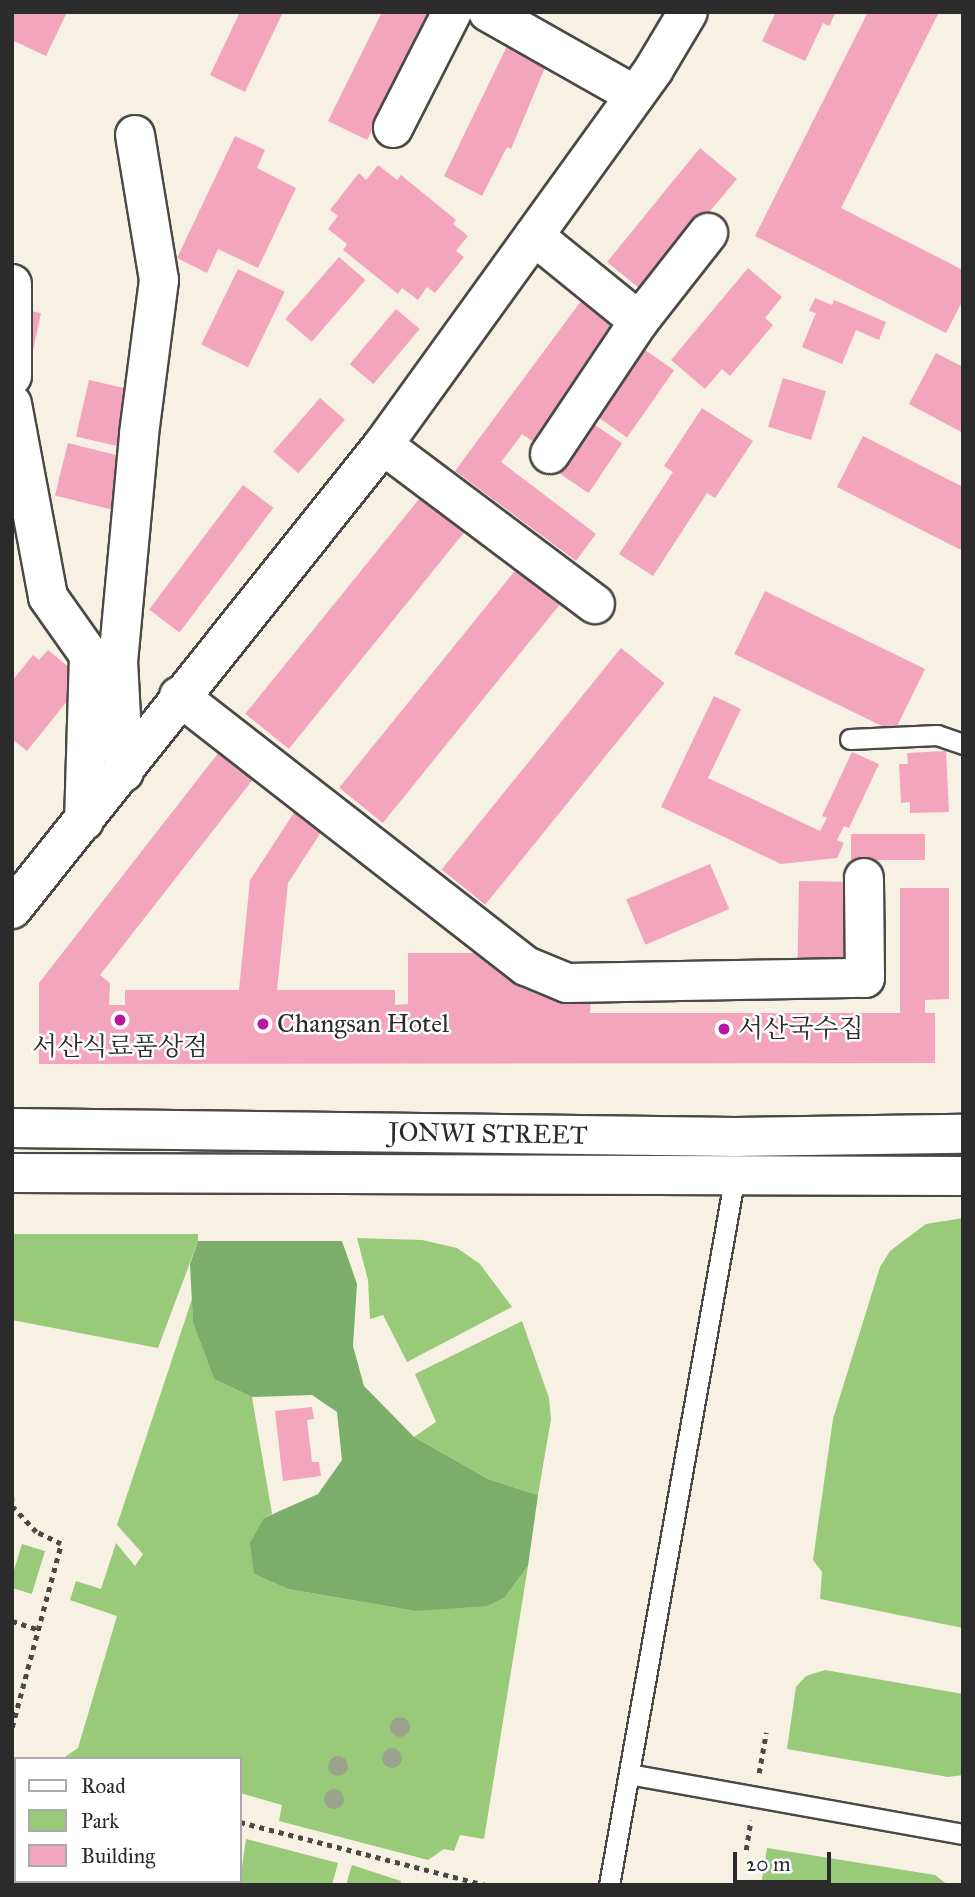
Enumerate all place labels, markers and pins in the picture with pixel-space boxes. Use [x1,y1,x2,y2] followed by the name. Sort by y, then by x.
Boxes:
[277,1008,449,1040] place label: Changsan Hotel
[112,1012,128,1028] marker: 서산식료품상점
[738,1013,864,1045] place label: 서산국수집
[255,1016,271,1032] marker: Changsan Hotel
[716,1021,732,1037] marker: 서산국수집
[32,1031,208,1063] place label: 서산식료품상점

